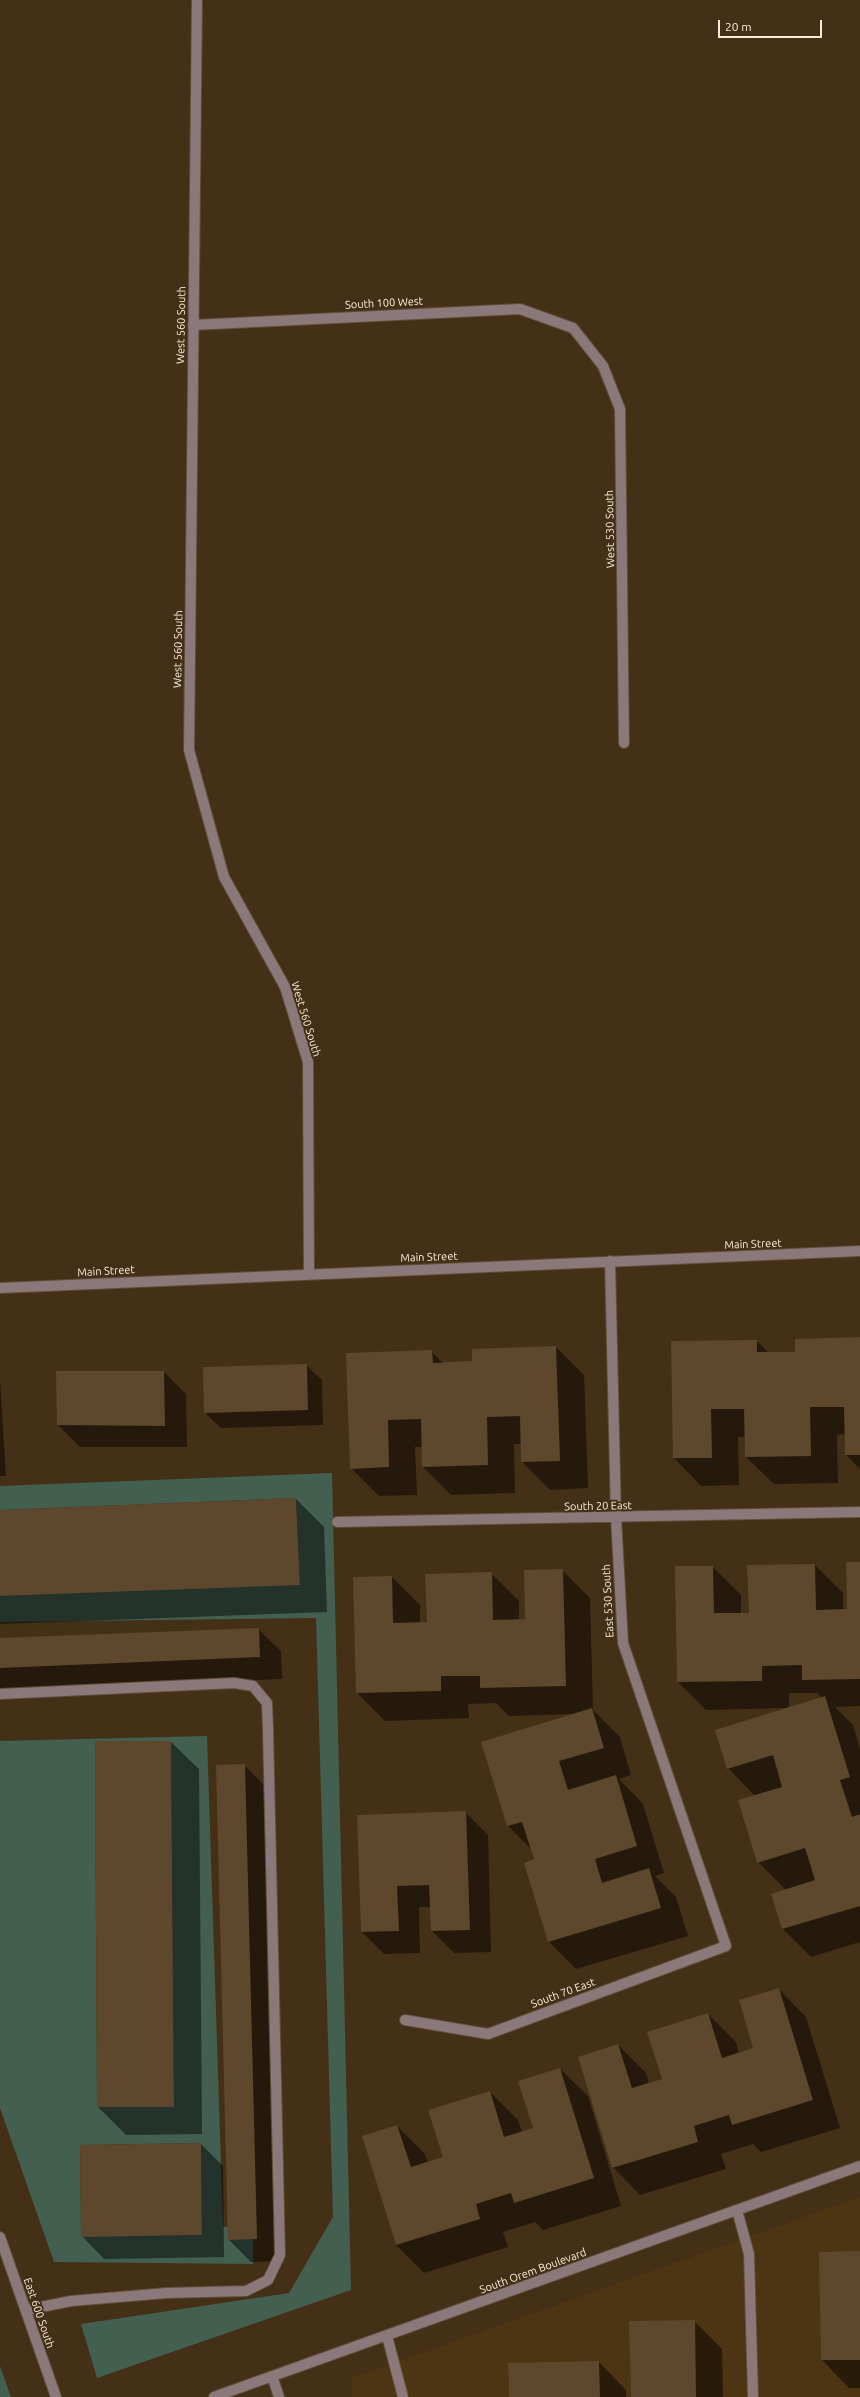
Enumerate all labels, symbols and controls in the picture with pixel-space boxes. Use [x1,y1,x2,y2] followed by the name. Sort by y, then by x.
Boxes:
[720,12,824,38] scale bar
[725,20,752,33] text: 20 m
[174,286,188,364] street label: West 560 South
[345,294,423,312] street label: South 100 West
[603,490,617,568] street label: West 530 South
[171,610,185,688] street label: West 560 South
[288,980,324,1058] street label: West 560 South
[724,1236,782,1252] street label: Main Street
[400,1249,458,1265] street label: Main Street
[77,1263,135,1279] street label: Main Street
[564,1499,632,1513] street label: South 20 East
[599,1564,617,1638] street label: East 530 South
[529,1975,597,2011] street label: South 70 East
[478,2246,588,2296] street label: South Orem Boulevard
[21,2276,57,2350] street label: East 600 South

